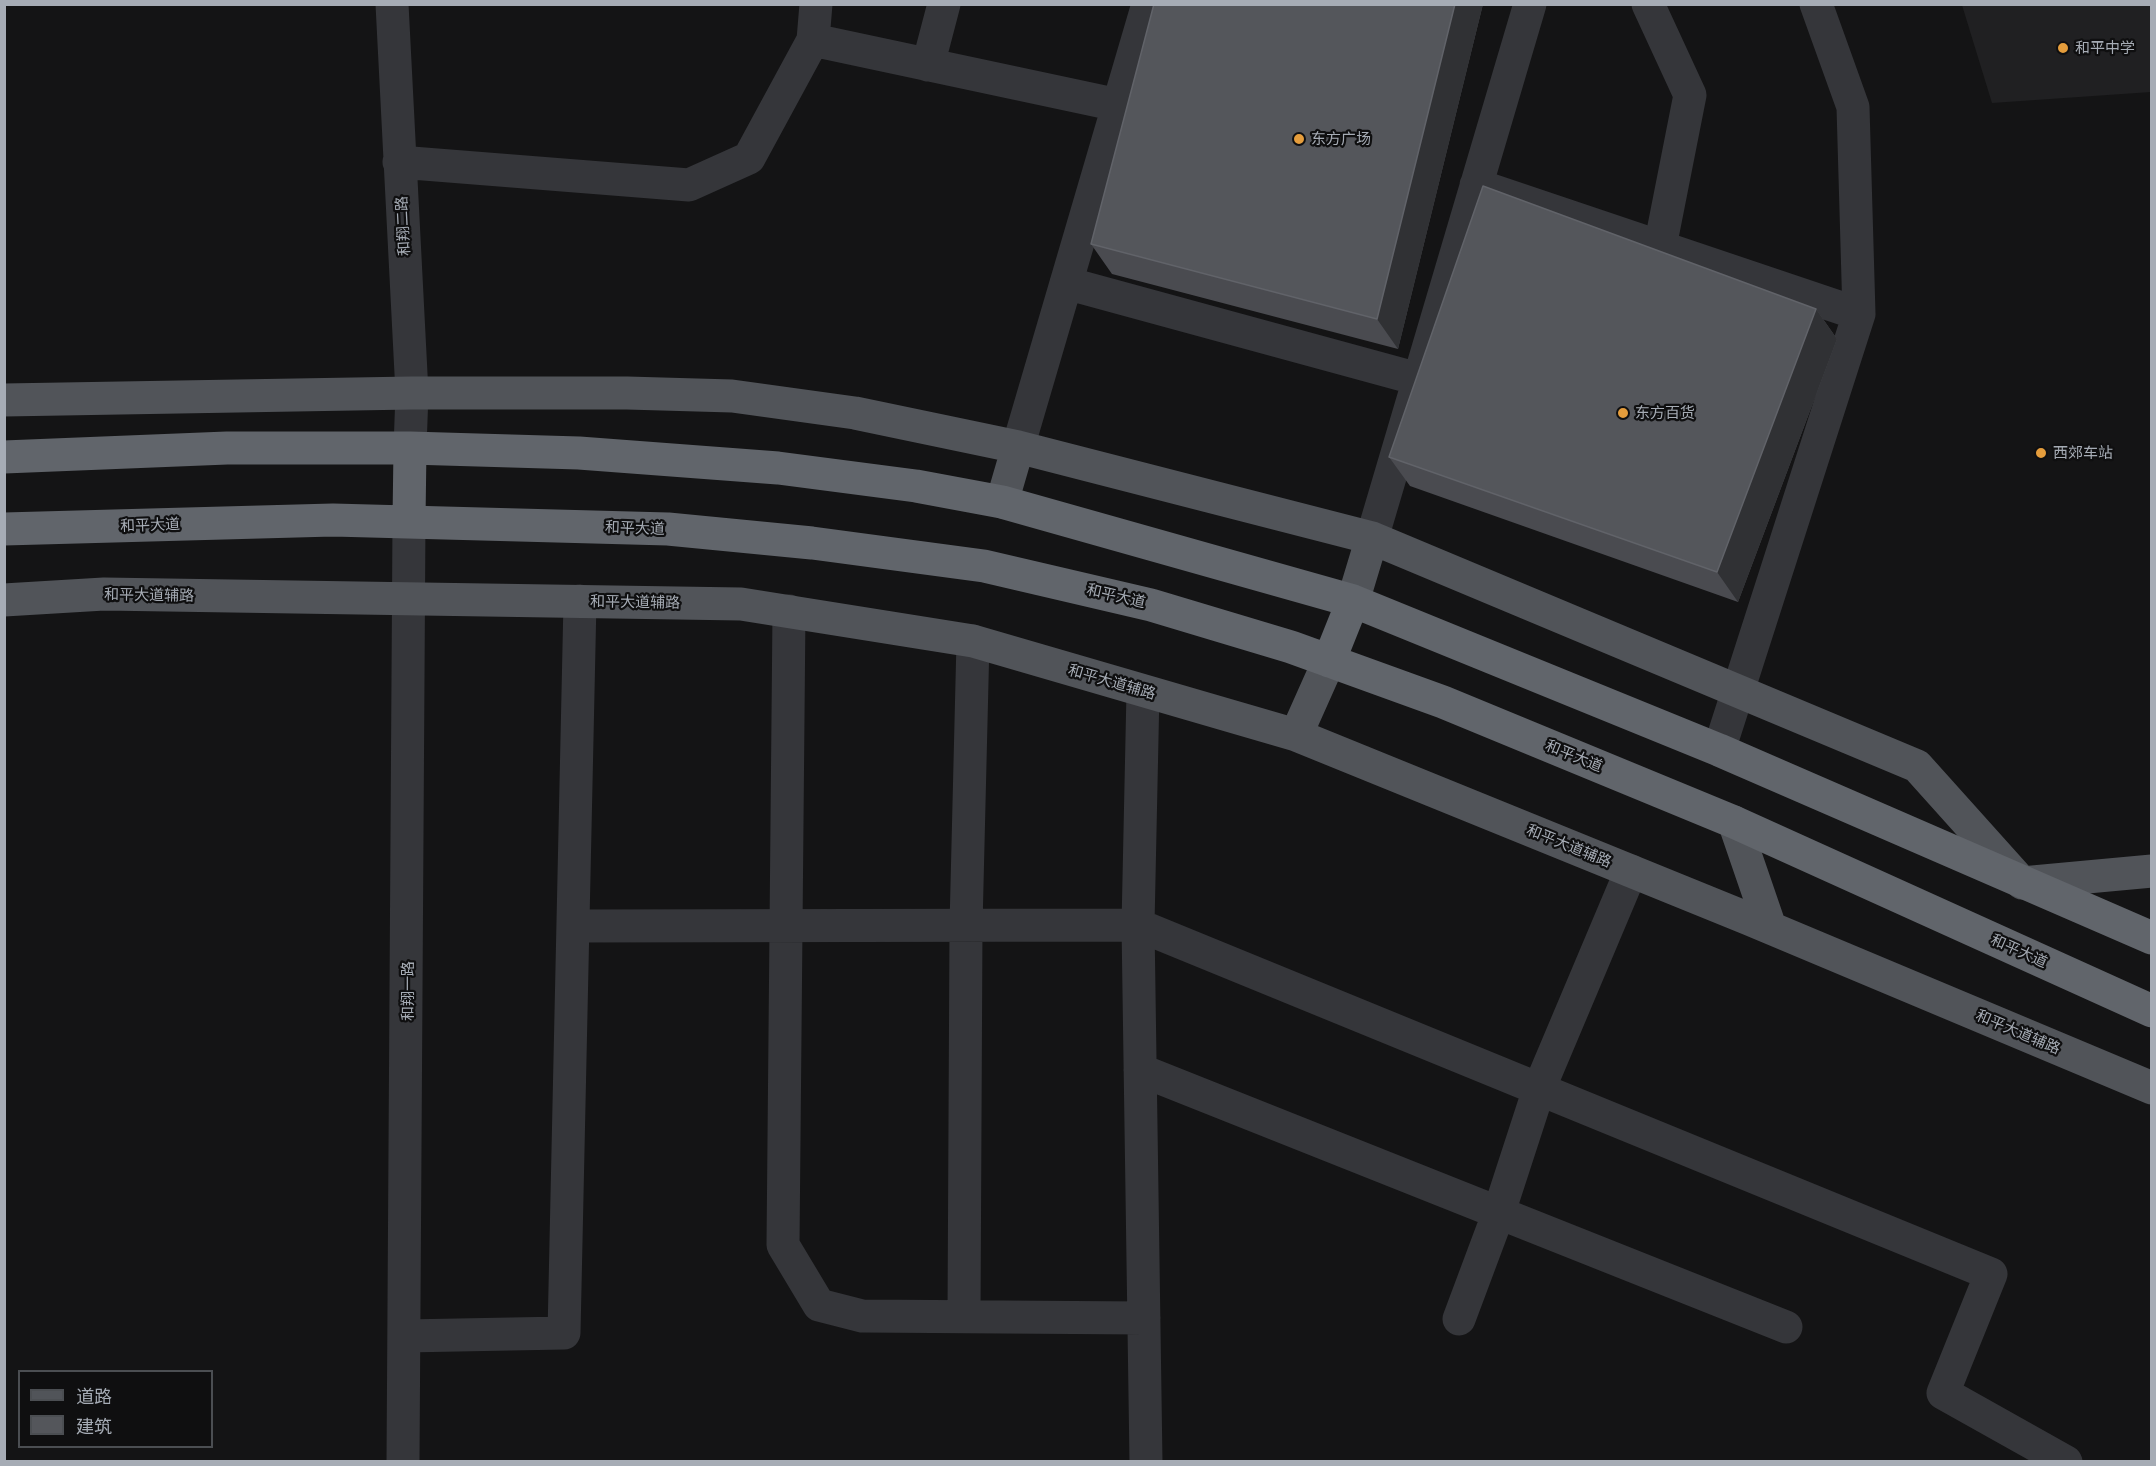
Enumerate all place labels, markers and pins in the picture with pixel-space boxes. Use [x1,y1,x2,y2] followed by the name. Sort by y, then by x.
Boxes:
[2075,39,2135,57] place label: 和平中学
[2056,41,2070,55] marker: 和平中学
[1311,130,1371,148] place label: 东方广场
[1292,132,1306,146] marker: 东方广场
[1635,404,1695,422] place label: 东方百货
[1616,406,1630,420] marker: 东方百货
[2053,444,2113,462] place label: 西郊车站
[2034,446,2048,460] marker: 西郊车站

